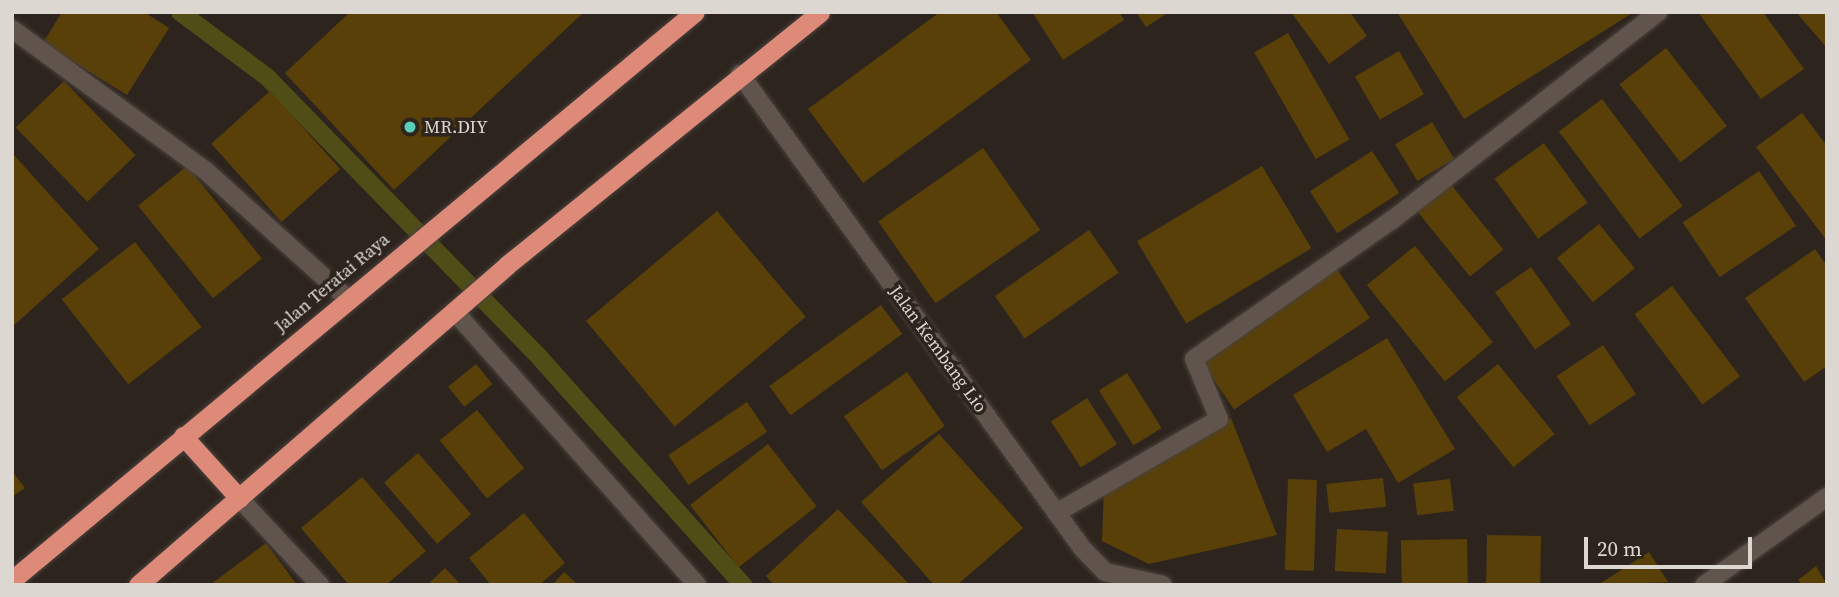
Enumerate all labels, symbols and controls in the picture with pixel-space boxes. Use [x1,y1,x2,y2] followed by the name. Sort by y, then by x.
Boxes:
[424,116,488,138] place label: MR.DIY
[402,119,418,135] marker: MR.DIY
[270,229,394,337] street label: Jalan Teratai Raya
[885,281,991,417] street label: Jalan Kembang Lio
[1587,524,1755,568] scale bar
[1597,534,1642,563] text: 20 m

